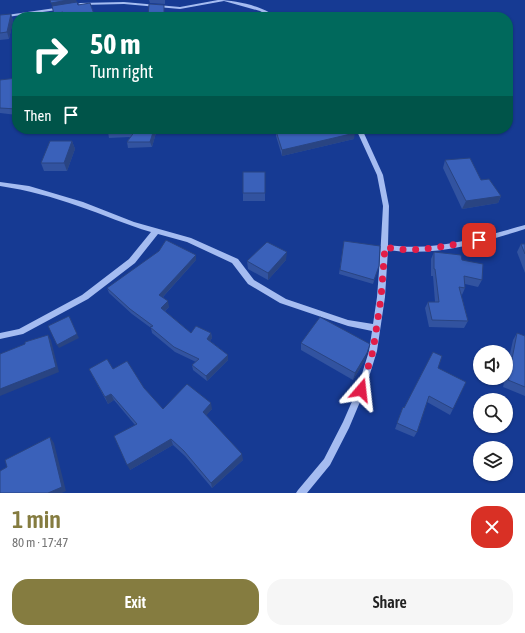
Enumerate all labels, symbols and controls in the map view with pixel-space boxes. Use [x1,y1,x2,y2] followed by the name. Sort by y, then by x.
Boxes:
[24,28,76,80] icon: right
[90,28,140,60] text: 50 m
[90,61,153,82] text: Turn right
[60,104,82,126] icon: arrive
[24,107,52,124] text: Then
[462,223,496,257] pin
[468,229,490,251] icon: arrive
[473,345,513,481] map controls
[473,345,513,385] button: sound
[340,369,382,411] position arrow
[473,393,513,433] button: search
[473,441,513,481] button: layers
[12,506,61,533] text: 1 min
[471,506,513,548] button: close
[12,535,68,550] text: 80 m · 17:47
[12,579,259,625] button: Exit
[267,579,513,625] button: Share

